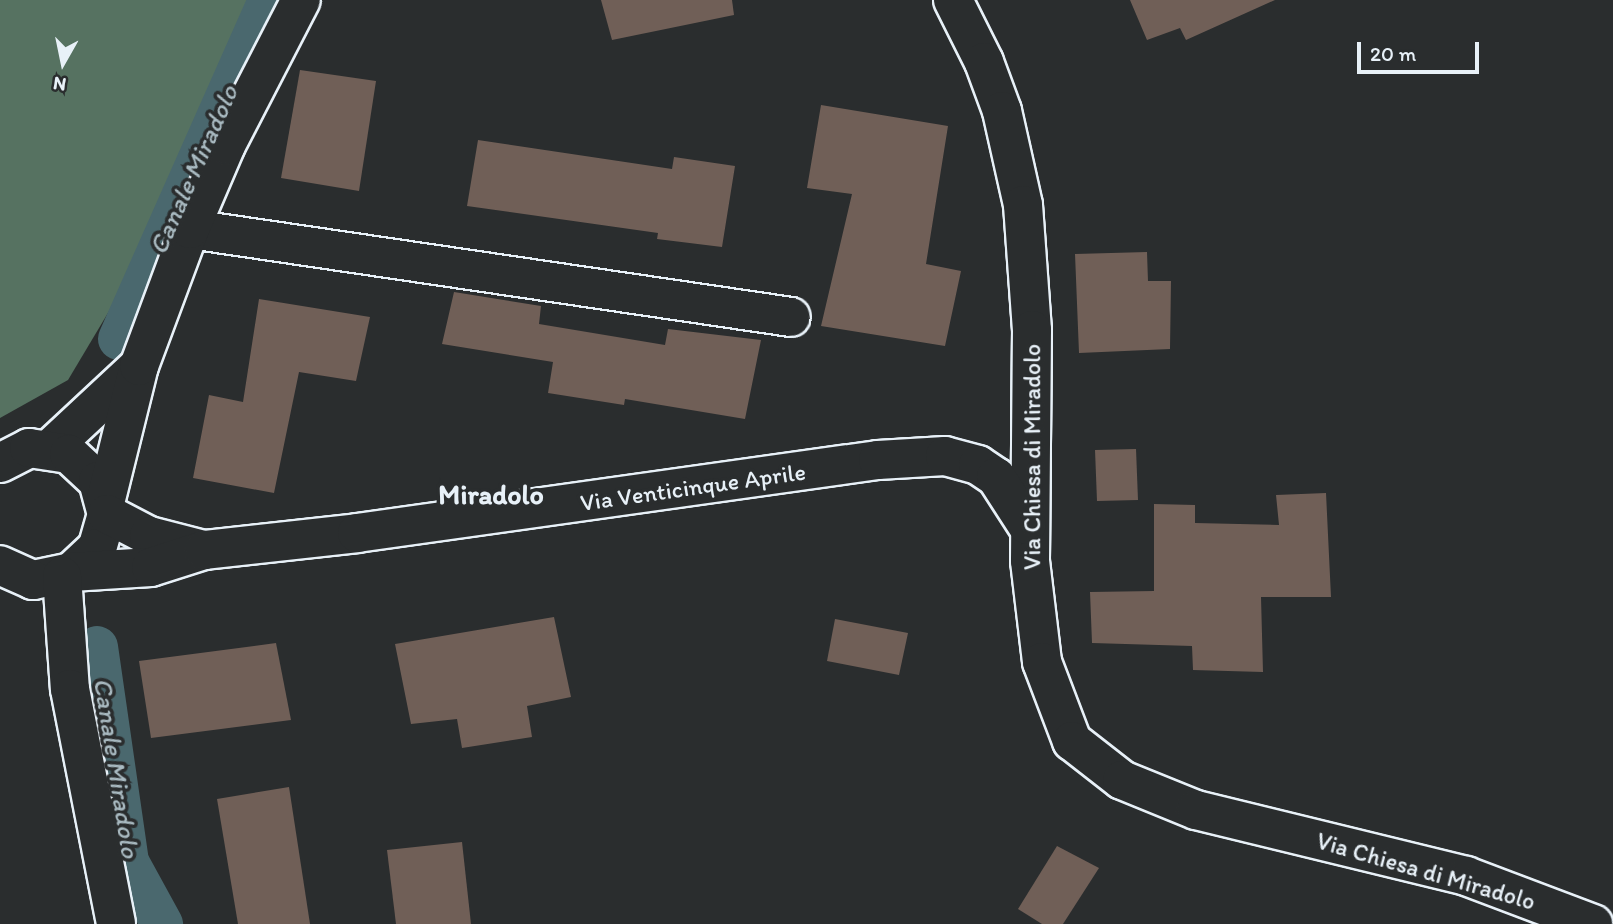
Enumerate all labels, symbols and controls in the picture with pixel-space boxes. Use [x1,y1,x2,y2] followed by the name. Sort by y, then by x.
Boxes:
[28,28,98,98] north arrow
[1361,28,1484,72] scale bar
[1370,41,1416,66] text: 20 m
[52,72,68,97] text: N
[143,81,245,259] water label: Canale Miradolo
[1018,343,1046,571] street label: Via Chiesa di Miradolo
[579,457,807,517] street label: Via Venticinque Aprile
[438,477,544,511] district label: Miradolo
[86,676,146,860] water label: Canale Miradolo
[1313,826,1539,916] street label: Via Chiesa di Miradolo

